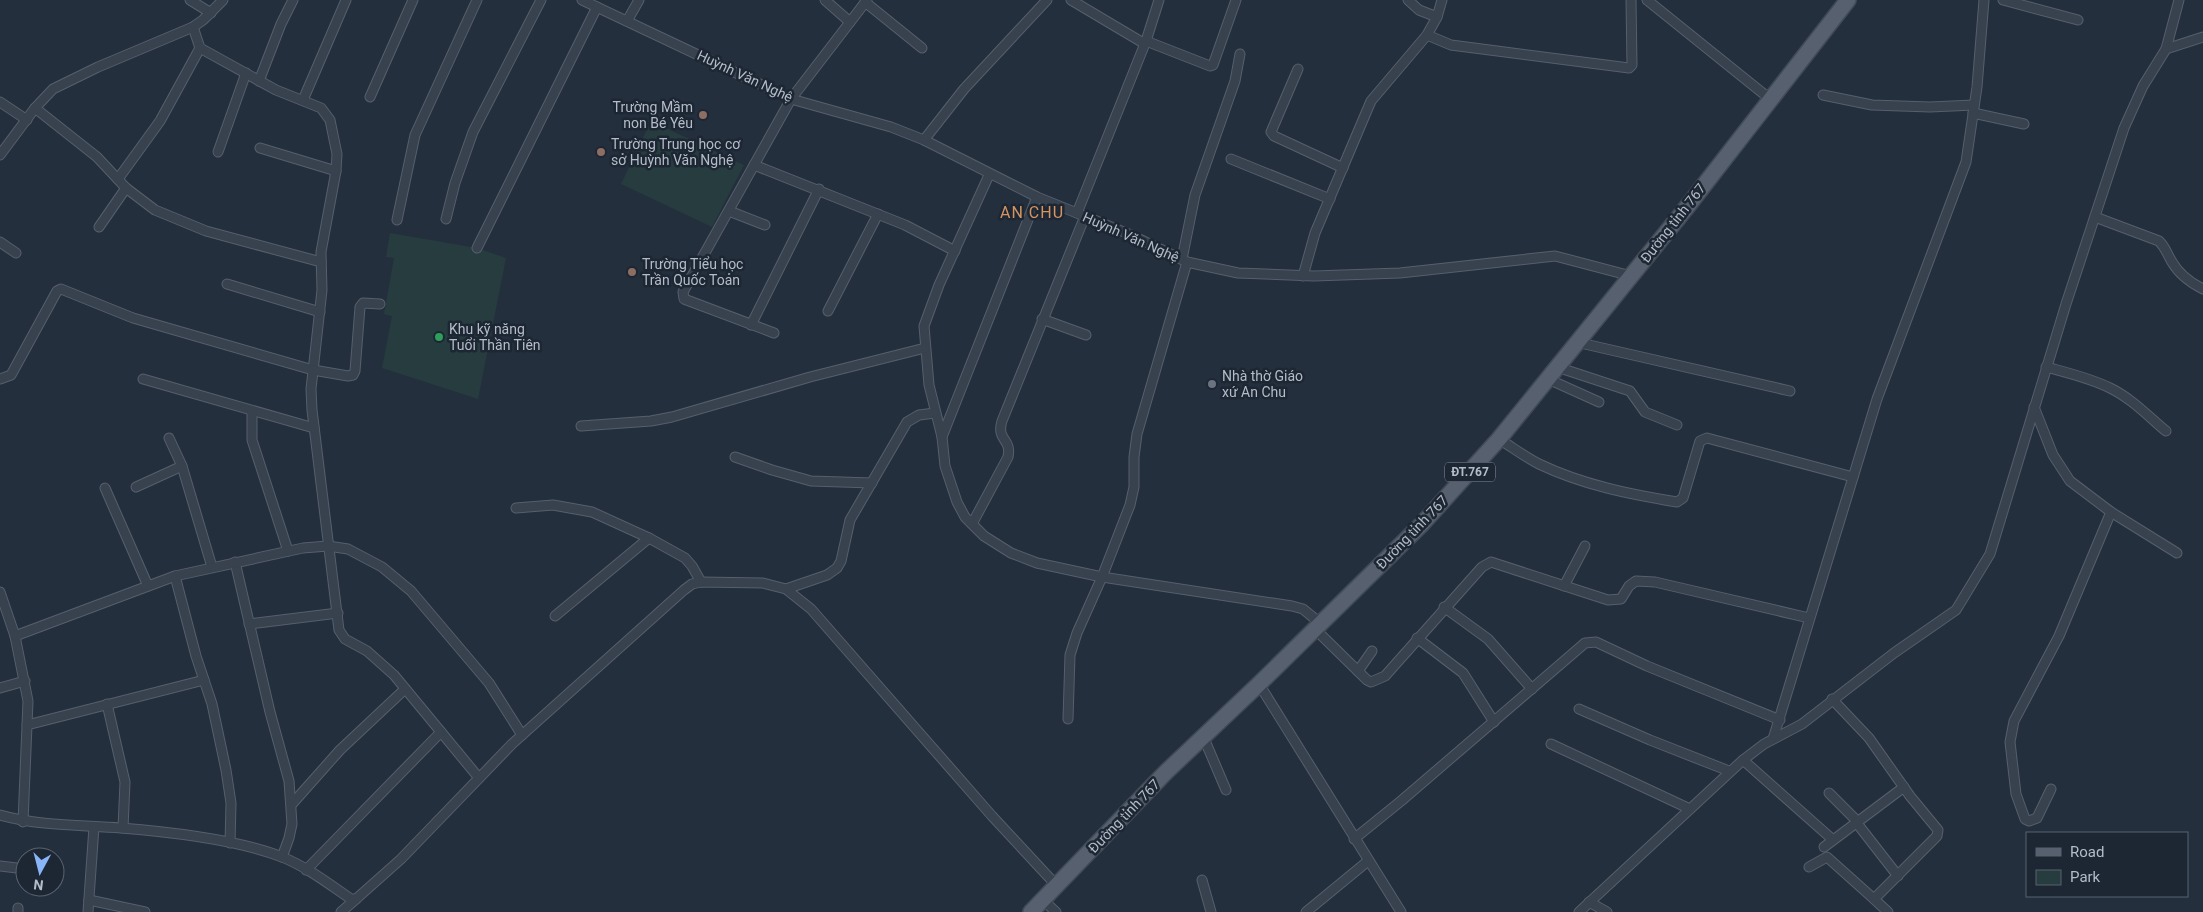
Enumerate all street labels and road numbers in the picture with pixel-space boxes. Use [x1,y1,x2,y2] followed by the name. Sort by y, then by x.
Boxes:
[695,47,795,105] street label: Huỳnh Văn Nghệ
[1637,180,1709,266] street label: Đường tỉnh 767
[1080,209,1182,265] street label: Huỳnh Văn Nghệ
[1445,462,1495,482] road number: ĐT.767
[1373,492,1451,572] street label: Đường tỉnh 767
[1085,776,1163,856] street label: Đường tỉnh 767

